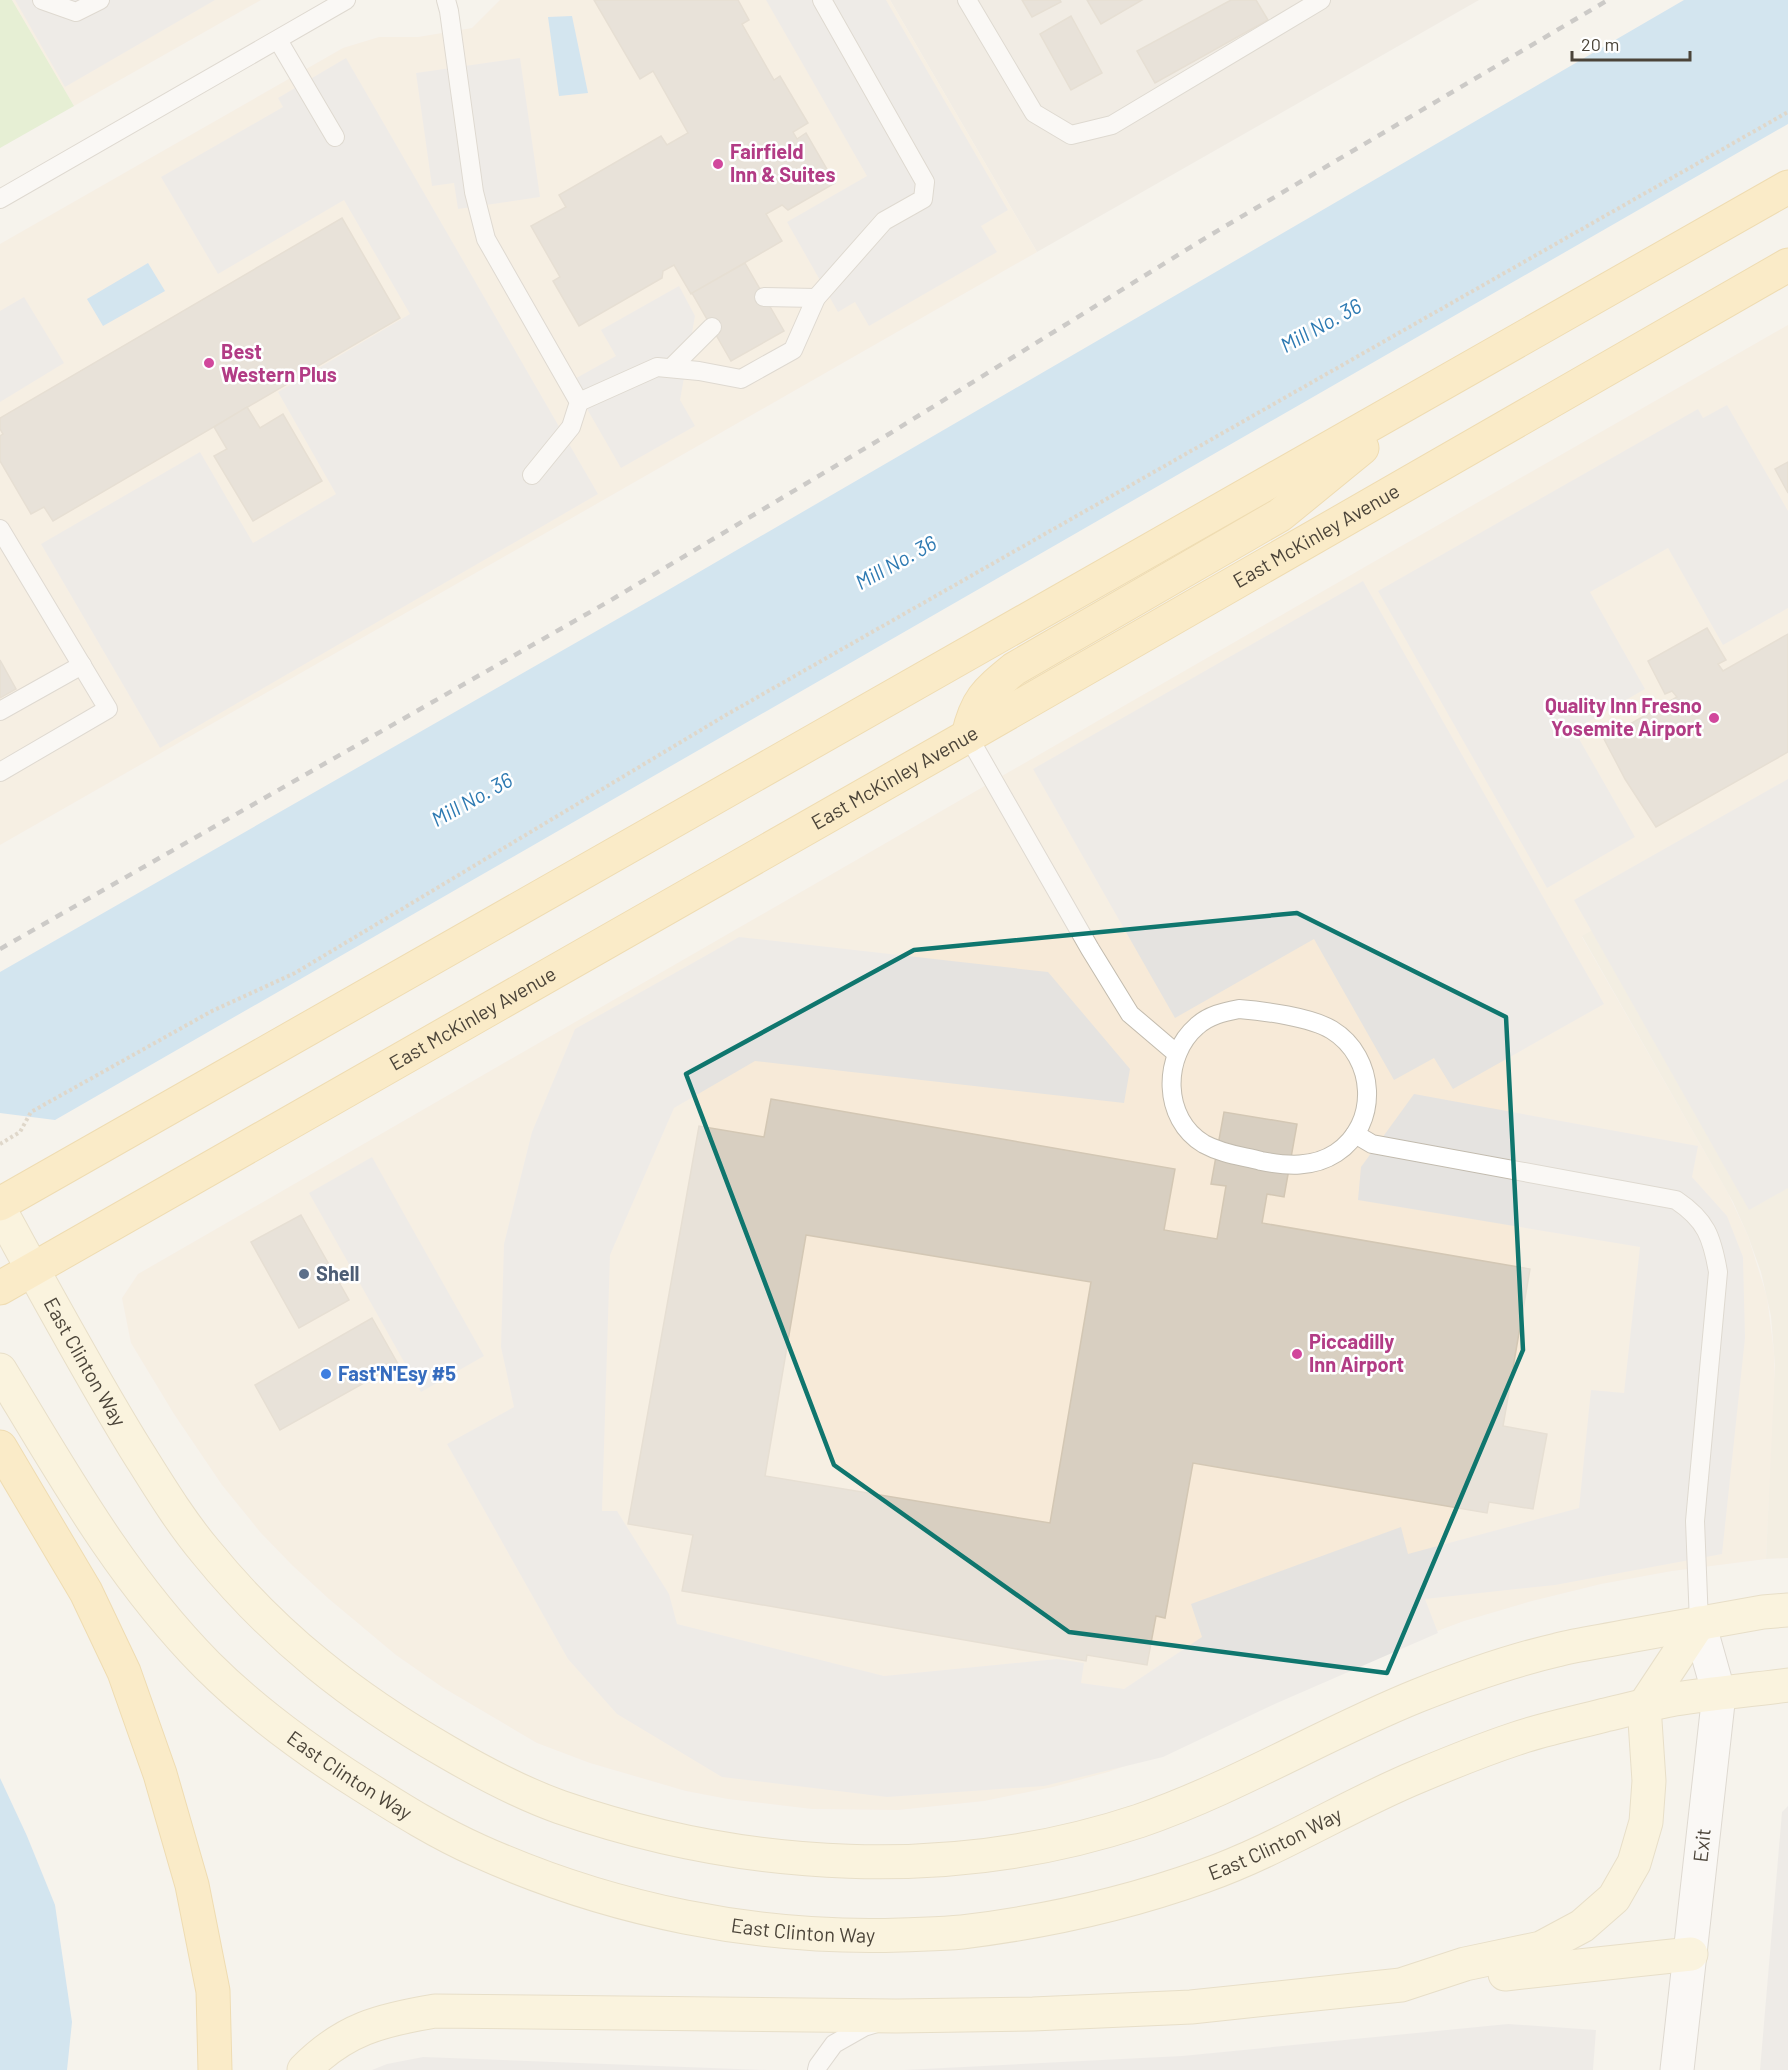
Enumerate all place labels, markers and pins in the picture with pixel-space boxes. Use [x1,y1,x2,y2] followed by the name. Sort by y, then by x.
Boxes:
[730,139,835,186] place label: Fairfield Inn & Suites
[711,157,725,171] marker: Fairfield Inn & Suites
[221,339,337,386] place label: Best Western Plus
[202,356,216,370] marker: Best Western Plus
[1545,693,1702,740] place label: Quality Inn Fresno Yosemite Airport
[1707,711,1721,725] marker: Quality Inn Fresno Yosemite Airport
[316,1261,359,1285] place label: Shell
[297,1267,311,1281] marker: Shell
[1309,1329,1404,1376] place label: Piccadilly Inn Airport
[1290,1347,1304,1361] marker: Piccadilly Inn Airport
[338,1361,456,1385] place label: Fast'N'Esy #5
[319,1367,333,1381] marker: Fast'N'Esy #5

